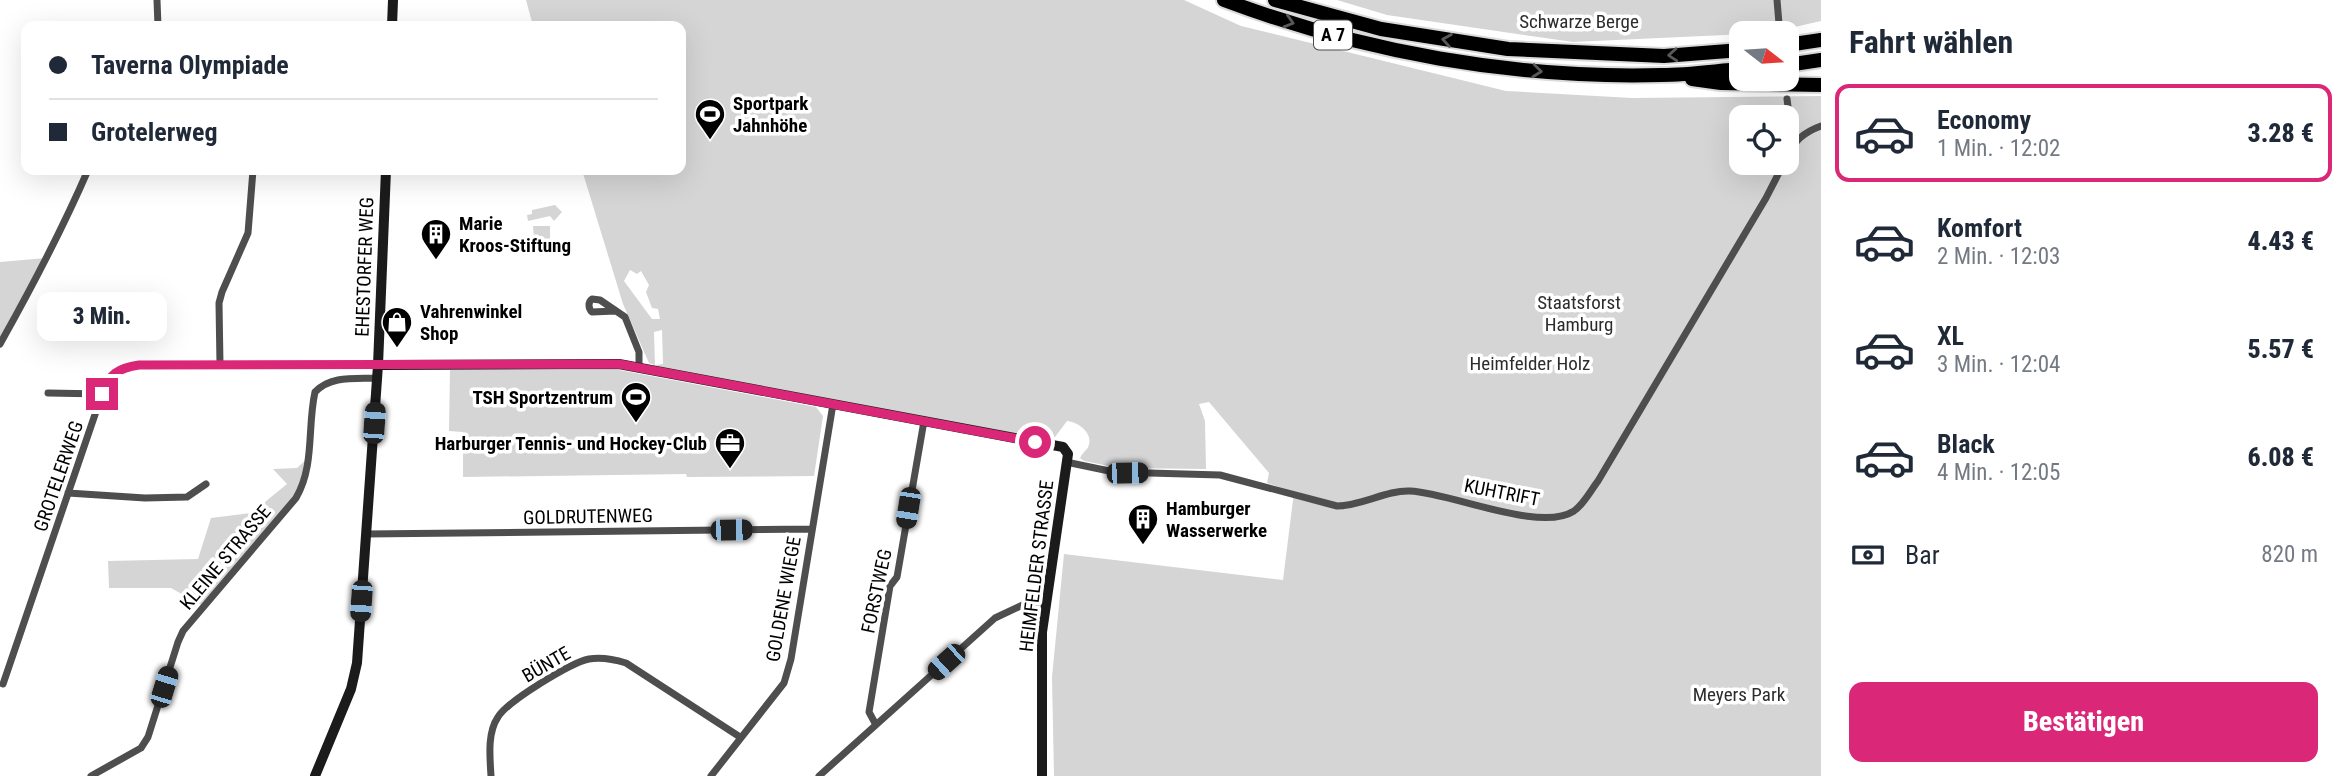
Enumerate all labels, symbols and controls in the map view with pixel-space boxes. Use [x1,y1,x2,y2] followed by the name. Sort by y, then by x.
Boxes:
[1519,10,1639,33] park label: Schwarze Berge
[1282,14,1294,29] one-way arrow
[1314,20,1352,50] road number: A 7
[1729,21,1799,91] north arrow
[1729,21,1799,175] map controls
[1849,23,2013,61] text: Fahrt wählen
[1441,33,1452,48] one-way arrow
[1667,47,1678,62] one-way arrow
[91,50,289,80] text: Taverna Olympiade
[1532,63,1543,78] one-way arrow
[733,92,809,137] place label: Sportpark Jahnhöhe
[693,97,727,141] sports icon: Sportpark Jahnhöhe
[1853,102,1916,165] icon: car
[1729,105,1799,175] button: locate
[1937,105,2031,135] text: Economy
[91,117,218,147] text: Grotelerweg
[2247,118,2314,148] text: 3.28 €
[1937,135,2060,162] text: 1 Min. · 12:02
[351,197,378,337] street label: EHESTORFER WEG
[1853,210,1916,273] icon: car
[459,212,571,257] place label: Marie Kroos-Stiftung
[1937,213,2022,243] text: Komfort
[419,217,453,261] building icon: Marie Kroos-Stiftung
[2247,226,2314,256] text: 4.43 €
[1937,243,2060,270] text: 2 Min. · 12:03
[1537,291,1621,336] park label: Staatsforst Hamburg
[37,292,167,342] callout: 3 Min.
[420,300,522,345] place label: Vahrenwinkel Shop
[73,303,131,330] text: 3 Min.
[380,305,414,349] shop icon: Vahrenwinkel Shop
[1853,318,1916,381] icon: car
[1937,321,1964,351] text: XL
[2247,334,2314,364] text: 5.57 €
[1937,351,2060,378] text: 3 Min. · 12:04
[1470,352,1590,375] park label: Heimfelder Holz
[86,378,118,410] route end
[619,380,653,424] sports icon: TSH Sportzentrum
[472,386,613,409] place label: TSH Sportzentrum
[363,401,386,445] car
[29,418,88,535] street label: GROTELERWEG
[713,426,747,470] office icon: Harburger Tennis- und Hockey-Club
[1019,426,1051,458] route start
[1853,426,1916,489] icon: car
[1937,429,1995,459] text: Black
[435,432,707,455] place label: Harburger Tennis- und Hockey-Club
[2247,442,2314,472] text: 6.08 €
[1937,459,2060,486] text: 4 Min. · 12:05
[1106,462,1149,484] car
[1462,474,1542,511] street label: KUHTRIFT
[1015,479,1058,653] street label: HEIMFELDER STRASSE
[895,486,922,530] car
[1166,497,1267,542] place label: Hamburger Wasserwerke
[175,500,276,614] street label: KLEINE STRASSE
[1126,502,1160,546] building icon: Hamburger Wasserwerke
[523,504,653,529] street label: GOLDRUTENWEG
[710,519,753,541] car
[761,535,806,664] street label: GOLDENE WIEGE
[1849,536,1887,574] icon: cash
[1905,540,1940,570] text: Bar
[2261,541,2318,568] text: 820 m
[856,547,897,635] street label: FORSTWEG
[350,579,373,623] car
[924,640,969,684] car
[518,642,574,687] street label: BÜNTE
[148,664,181,710] car
[1849,682,2318,762] button: Bestätigen
[1693,683,1786,706] park label: Meyers Park

